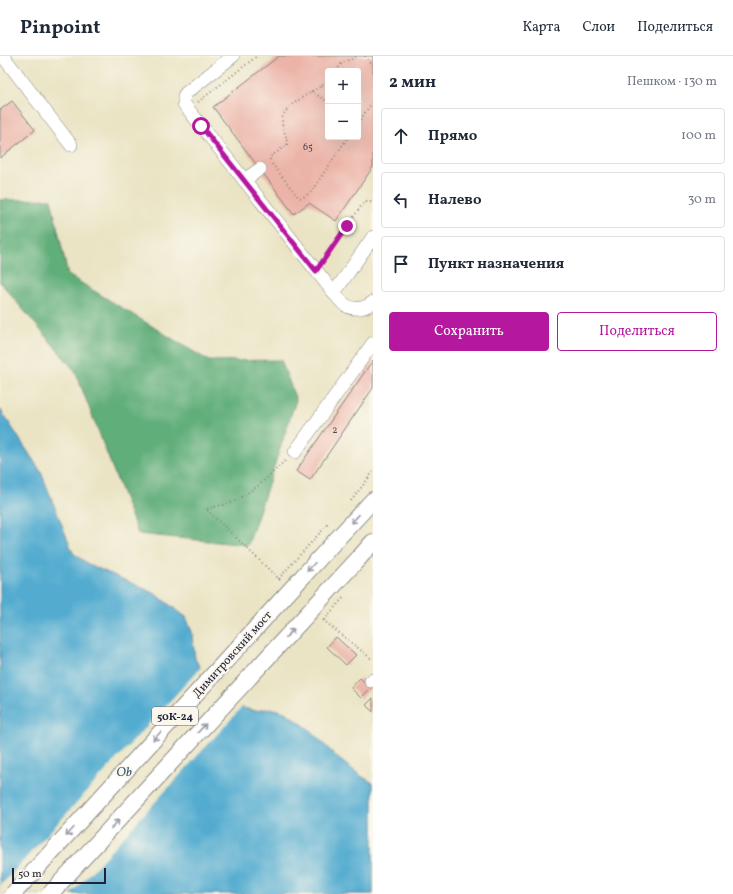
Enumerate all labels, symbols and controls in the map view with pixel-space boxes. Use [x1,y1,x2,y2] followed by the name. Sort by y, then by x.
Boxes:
[20,15,100,41] text: Pinpoint
[522,18,560,37] text: Карта
[582,18,615,37] text: Слои
[637,18,713,37] text: Поделиться
[325,68,361,140] map controls
[325,68,361,104] button: +
[389,71,436,94] text: 2 мин
[627,73,717,91] text: Пешком · 130 m
[325,104,361,140] button: −
[192,117,210,135] route start
[390,125,412,147] icon: ahead
[428,126,477,147] text: Прямо
[681,127,716,145] text: 100 m
[303,140,313,154] house number: 65
[390,189,412,211] icon: left
[428,190,482,211] text: Налево
[688,191,716,209] text: 30 m
[338,217,356,235] route end
[390,253,412,275] icon: arrive
[428,254,564,275] text: Пункт назначения
[389,312,549,351] button: Сохранить
[557,312,717,351] button: Поделиться
[332,423,338,437] house number: 2
[351,514,360,524] one-way arrow
[307,562,316,572] one-way arrow
[189,608,276,702] street label: Димитровский мост
[286,627,295,638] one-way arrow
[152,707,198,725] road number: 50К-24
[198,723,207,733] one-way arrow
[153,731,162,741] one-way arrow
[116,764,132,782] water label: Ob
[110,819,119,829] one-way arrow
[65,827,74,837] one-way arrow
[12,866,106,885] scale bar
[18,867,42,882] text: 50 m

